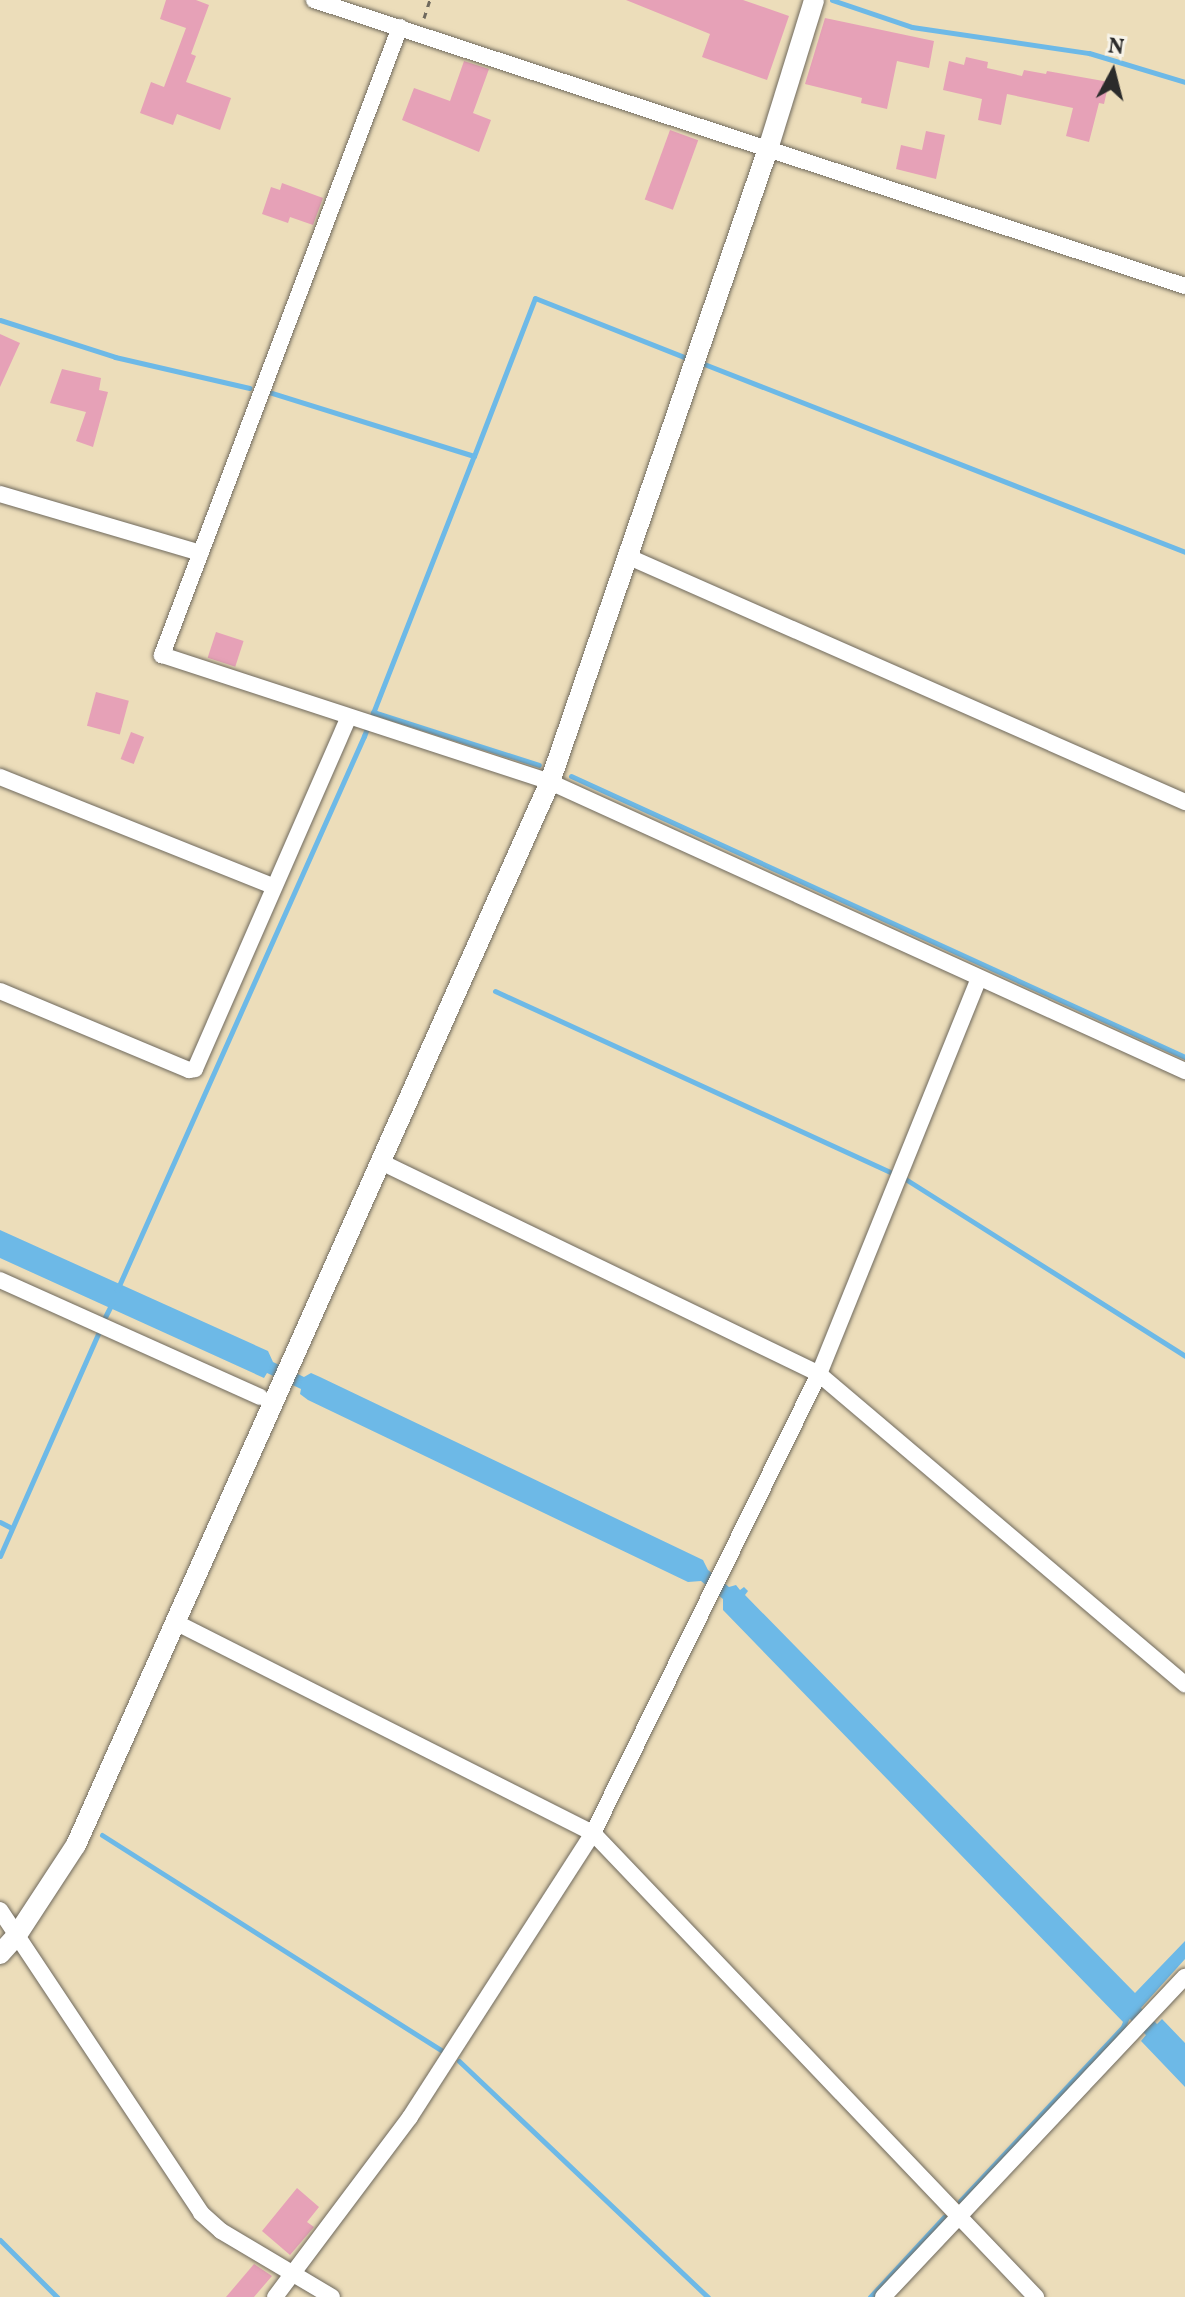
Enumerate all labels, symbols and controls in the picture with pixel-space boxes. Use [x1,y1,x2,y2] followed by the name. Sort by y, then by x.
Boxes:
[1106,31,1126,64] text: N
[1073,32,1153,112] north arrow

